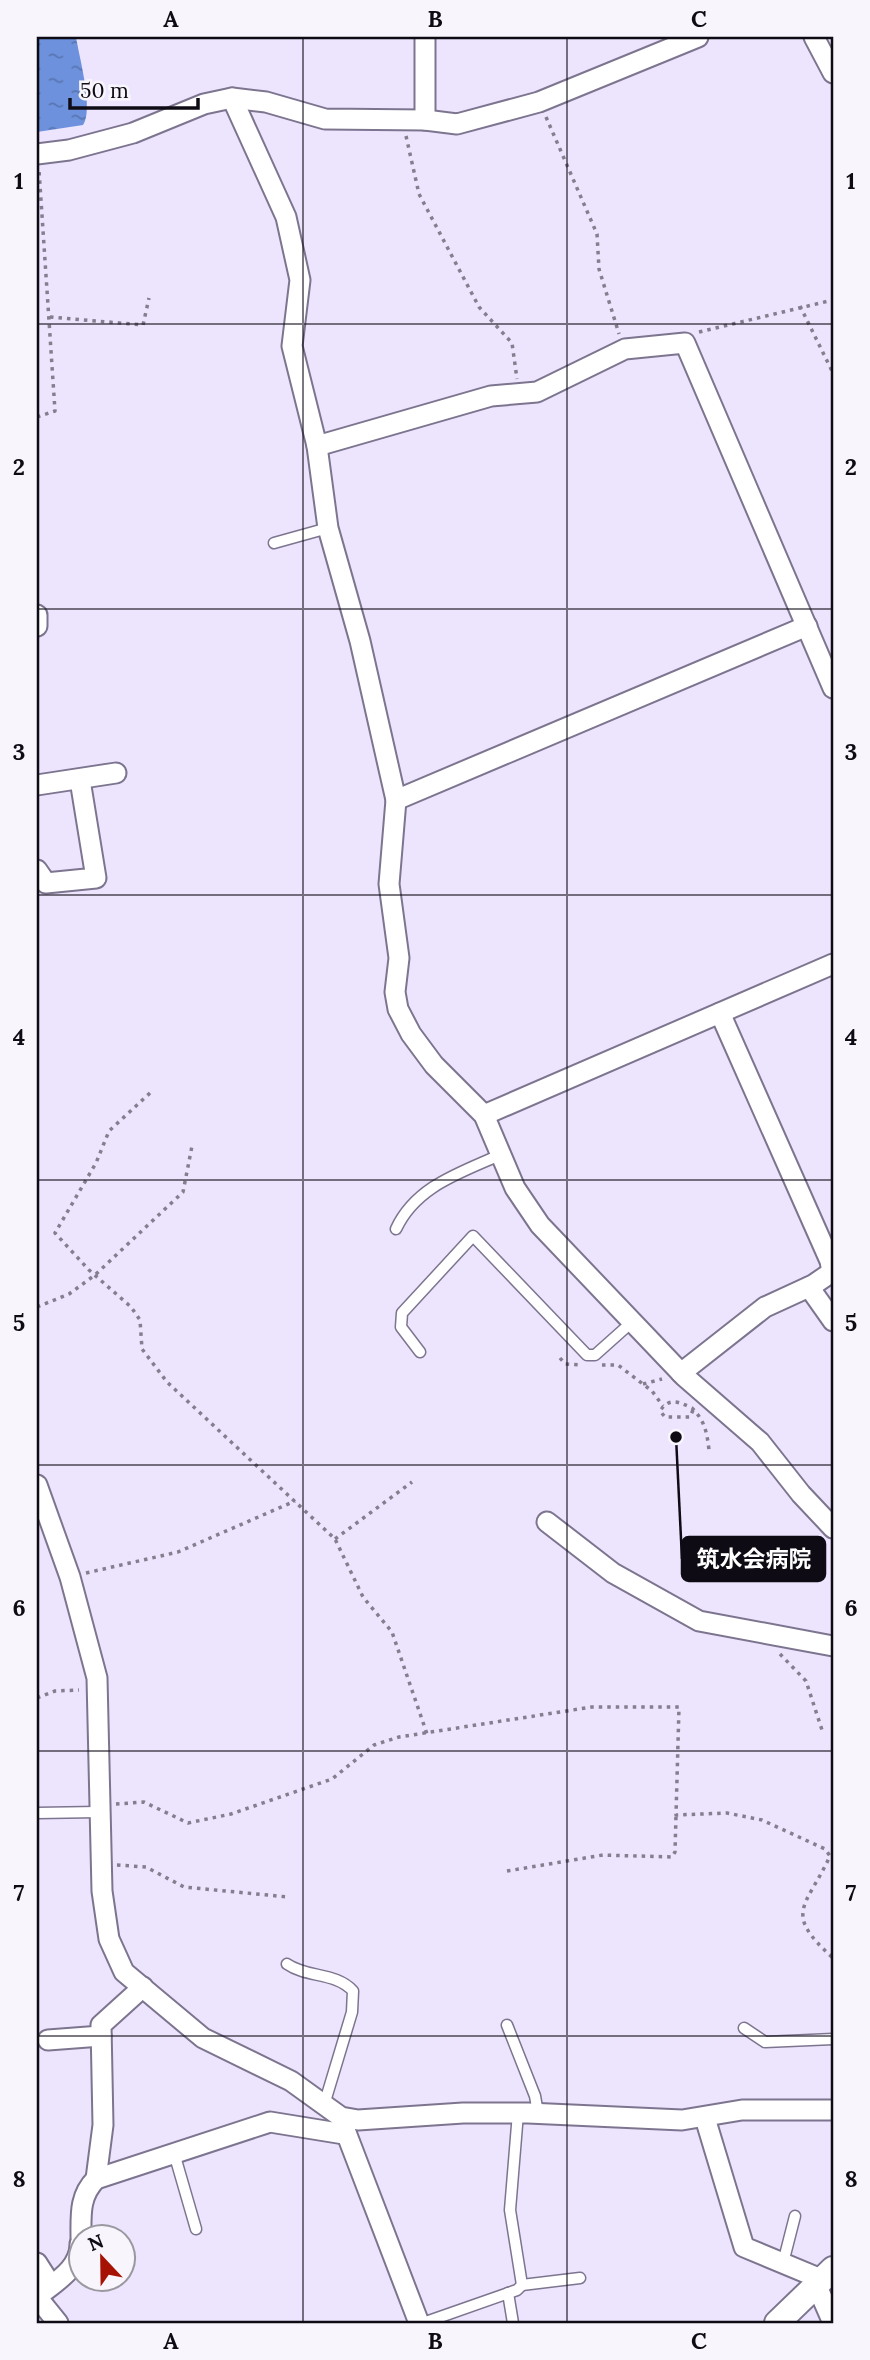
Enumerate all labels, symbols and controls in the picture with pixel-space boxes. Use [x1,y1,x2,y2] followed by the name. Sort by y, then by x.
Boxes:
[163,4,179,33] text: A
[427,4,443,33] text: B
[691,4,707,33] text: C
[70,66,198,110] scale bar
[80,77,129,104] text: 50 m
[14,166,24,195] text: 1
[846,166,856,195] text: 1
[13,452,25,481] text: 2
[845,452,857,481] text: 2
[13,737,25,766] text: 3
[845,737,857,766] text: 3
[13,1022,25,1051] text: 4
[845,1022,857,1051] text: 4
[13,1308,25,1337] text: 5
[845,1308,857,1337] text: 5
[682,1537,825,1581] callout: 筑水会病院
[697,1544,812,1573] text: 筑水会病院
[12,1593,26,1622] text: 6
[844,1593,858,1622] text: 6
[14,1878,25,1907] text: 7
[846,1878,857,1907] text: 7
[12,2164,26,2193] text: 8
[844,2164,858,2193] text: 8
[66,2224,136,2294] north arrow
[84,2228,107,2256] text: N
[163,2326,179,2355] text: A
[427,2326,443,2355] text: B
[691,2326,707,2355] text: C

